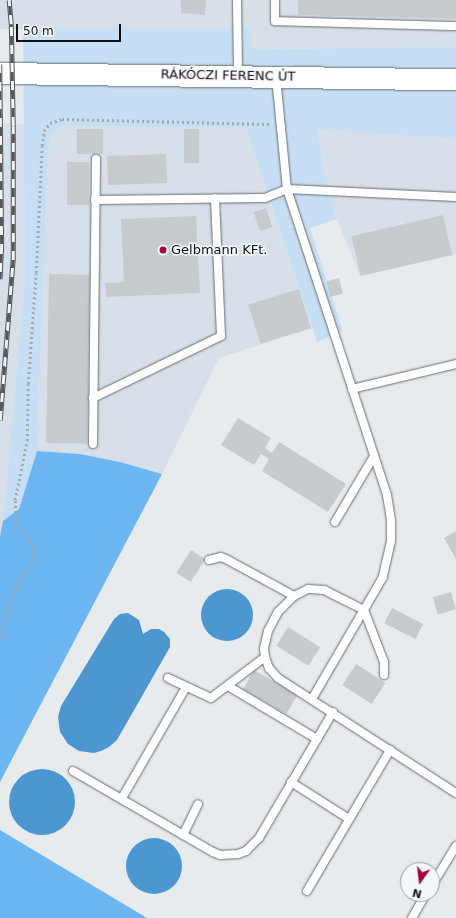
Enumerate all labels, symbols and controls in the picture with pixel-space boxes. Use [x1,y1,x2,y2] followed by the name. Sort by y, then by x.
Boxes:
[18,16,123,42] scale bar
[23,24,54,38] text: 50 m
[161,67,295,85] street label: RÁKÓCZI FERENC ÚT
[171,242,267,258] place label: Gelbmann KFt.
[158,245,168,255] marker: Gelbmann KFt.
[400,862,440,902] north arrow
[411,886,423,901] text: N

